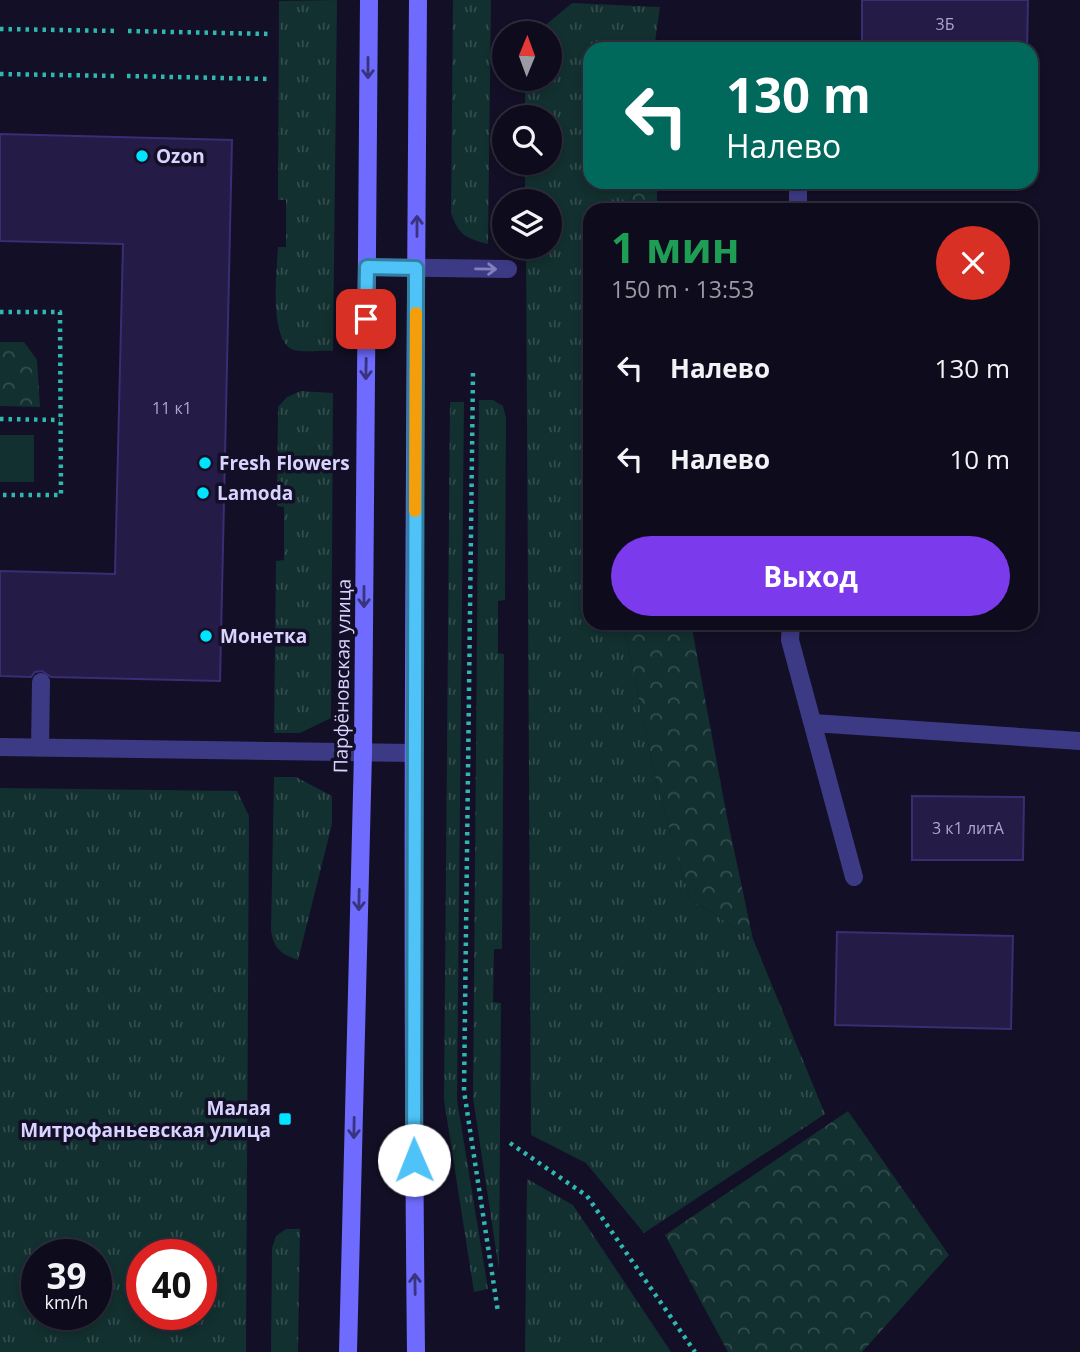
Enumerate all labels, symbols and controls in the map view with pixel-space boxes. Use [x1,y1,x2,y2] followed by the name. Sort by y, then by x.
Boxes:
[936,13,954,35] house number: 3Б
[492,21,562,91] north arrow
[492,21,562,259] map controls
[361,56,375,79] one-way arrow
[726,61,871,127] text: 130 m
[611,70,702,161] icon: left
[492,105,562,175] button: search
[726,124,841,167] text: Налево
[156,143,205,169] place label: Ozon
[134,148,150,164] marker: Ozon
[492,189,562,259] button: layers
[410,215,423,238] one-way arrow
[611,218,739,275] text: 1 мин
[936,226,1010,300] button: close
[475,262,498,276] one-way arrow
[611,273,754,305] text: 150 m · 13:53
[336,289,396,349] pin
[347,300,385,338] icon: arrive
[611,349,649,387] icon: left
[670,350,770,386] text: Налево
[935,350,1010,386] text: 130 m
[359,357,373,380] one-way arrow
[152,397,192,419] house number: 11 к1
[611,440,649,478] icon: left
[670,441,770,477] text: Налево
[949,441,1010,477] text: 10 m
[219,450,350,476] place label: Fresh Flowers
[197,455,213,471] marker: Fresh Flowers
[217,480,293,506] place label: Lamoda
[195,485,211,501] marker: Lamoda
[611,536,1010,616] button: Выход
[327,579,357,773] street label: Парфёновская улица
[357,585,371,608] one-way arrow
[220,623,307,649] place label: Монетка
[198,628,214,644] marker: Монетка
[932,817,1005,839] house number: 3 к1 литА
[352,889,366,912] one-way arrow
[20,1095,271,1143] place label: Малая Митрофаньевская улица
[277,1111,293,1127] marker: Малая Митрофаньевская улица
[347,1116,360,1139] one-way arrow
[377,1123,451,1197] position arrow
[126,1239,217,1330] speed limit sign: 40
[46,1252,87,1299] text: 39
[408,1273,422,1296] one-way arrow
[45,1290,88,1314] text: km/h

